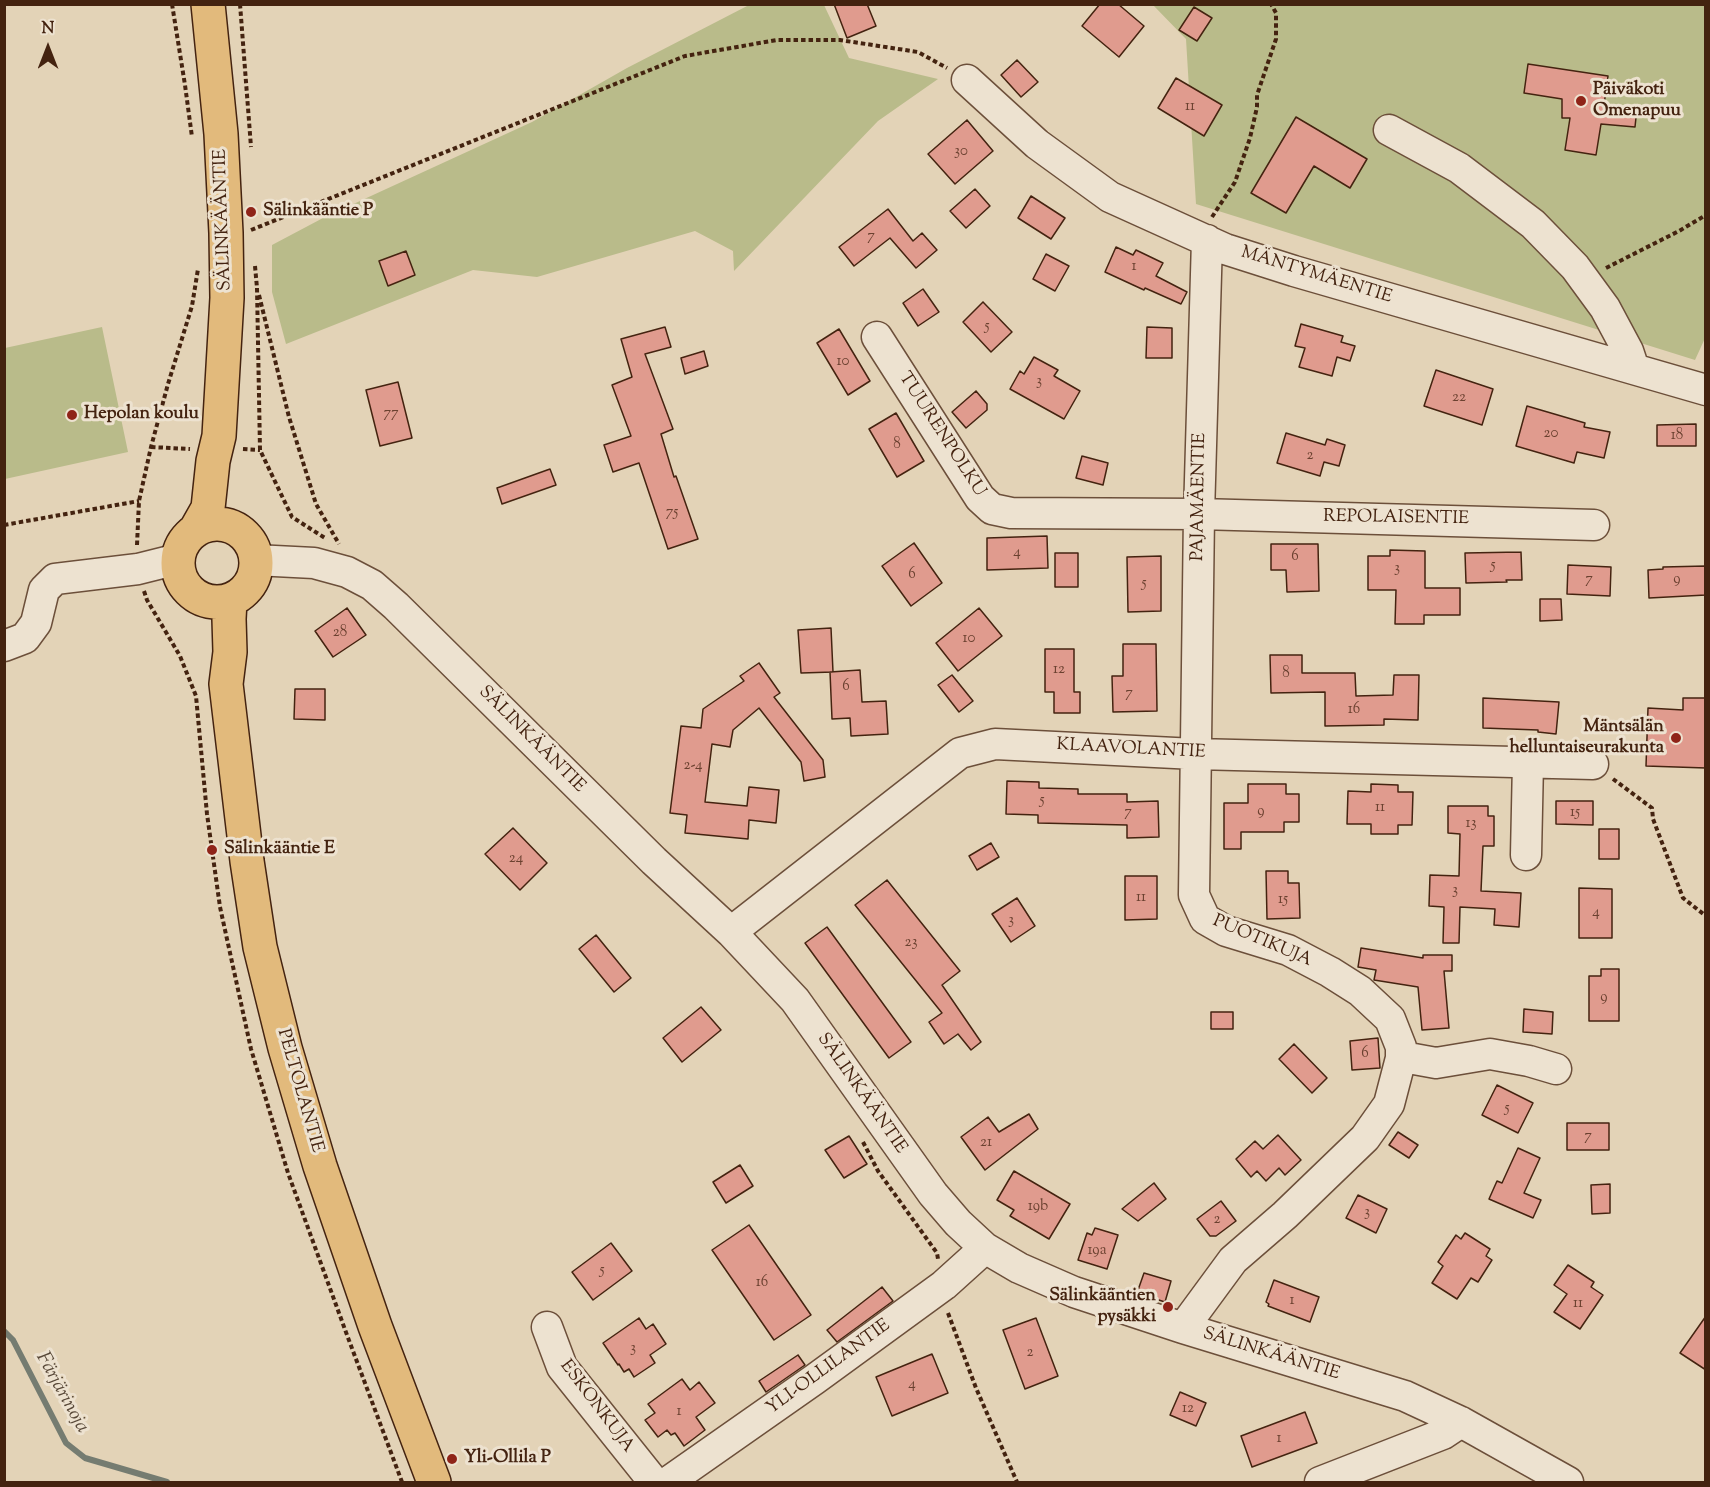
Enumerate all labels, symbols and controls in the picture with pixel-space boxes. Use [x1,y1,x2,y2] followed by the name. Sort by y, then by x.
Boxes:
[18,18,78,78] north arrow
[42,18,54,41] text: N
[1593,80,1681,122] place label: Päiväkoti Omenapuu
[1574,94,1588,108] marker: Päiväkoti Omenapuu
[1185,98,1195,116] house number: 11
[954,143,968,161] house number: 30
[211,149,237,291] street label: SÄLINKÄÄNTIE
[263,201,373,223] place label: Sälinkääntie P
[244,205,258,219] marker: Sälinkääntie P
[867,228,875,246] house number: 7
[1238,243,1394,309] street label: MÄNTYMÄENTIE
[1131,258,1137,276] house number: 1
[984,318,990,336] house number: 5
[837,353,849,371] house number: 10
[893,369,989,501] street label: TUURENPOLKU
[1036,373,1042,391] house number: 3
[1452,389,1466,407] house number: 22
[84,404,199,426] place label: Hepolan koulu
[383,405,399,423] house number: 77
[65,408,79,422] marker: Hepolan koulu
[1544,425,1558,443] house number: 20
[1671,427,1683,445] house number: 18
[1188,433,1212,561] street label: PAJAMÄENTIE
[893,436,901,454] house number: 8
[1306,447,1314,465] house number: 2
[666,504,678,522] house number: 75
[1323,507,1469,531] street label: REPOLAISENTIE
[1013,544,1021,562] house number: 4
[1291,548,1299,566] house number: 6
[1490,557,1496,575] house number: 5
[1394,560,1400,578] house number: 3
[908,566,916,584] house number: 6
[1585,571,1593,589] house number: 7
[1673,571,1681,589] house number: 9
[1141,575,1147,593] house number: 5
[333,624,347,642] house number: 28
[963,630,975,648] house number: 10
[1053,661,1065,679] house number: 12
[1282,665,1290,683] house number: 8
[842,678,850,696] house number: 6
[473,682,589,798] street label: SÄLINKÄÄNTIE
[1125,685,1133,703] house number: 7
[1348,701,1360,719] house number: 16
[1509,717,1664,760] place label: Mäntsälän helluntaiseurakunta
[1669,731,1683,745] marker: Mäntsälän helluntaiseurakunta
[1056,735,1206,765] street label: KLAAVOLANTIE
[684,757,702,775] house number: 2-4
[1039,792,1045,810] house number: 5
[1375,799,1385,817] house number: 11
[1257,803,1265,821] house number: 9
[1124,804,1132,822] house number: 7
[1570,804,1580,822] house number: 15
[1465,815,1477,833] house number: 13
[224,839,335,861] place label: Sälinkääntie E
[205,843,219,857] marker: Sälinkääntie E
[509,850,523,868] house number: 24
[1452,882,1458,900] house number: 3
[1136,889,1146,907] house number: 11
[1278,891,1288,909] house number: 15
[1592,904,1600,922] house number: 4
[1209,911,1315,973] street label: PUOTIKUJA
[1008,912,1014,930] house number: 3
[904,934,918,952] house number: 23
[1600,989,1608,1007] house number: 9
[271,1027,327,1155] street label: PELTOLANTIE
[811,1030,911,1158] street label: SÄLINKÄÄNTIE
[1361,1045,1369,1063] house number: 6
[1504,1100,1510,1118] house number: 5
[1584,1128,1592,1146] house number: 7
[980,1134,992,1152] house number: 21
[1028,1198,1048,1216] house number: 19b
[1364,1204,1370,1222] house number: 3
[1213,1211,1221,1229] house number: 2
[1087,1242,1107,1260] house number: 19a
[599,1262,605,1280] house number: 5
[756,1274,768,1292] house number: 16
[1049,1286,1156,1328] place label: Sälinkääntien pysäkki
[1289,1292,1295,1310] house number: 1
[1573,1295,1583,1313] house number: 11
[1161,1300,1175,1314] marker: Sälinkääntien pysäkki
[763,1316,895,1420] street label: YLI-OLLILANTIE
[1200,1324,1342,1386] street label: SÄLINKÄÄNTIE
[630,1340,636,1358] house number: 3
[1026,1344,1034,1362] house number: 2
[29,1348,93,1438] water label: Färjärinoja
[554,1356,638,1458] street label: ESKONKUJA
[908,1376,916,1394] house number: 4
[1182,1400,1194,1418] house number: 12
[676,1403,682,1421] house number: 1
[1276,1430,1282,1448] house number: 1
[464,1448,551,1470] place label: Yli-Ollila P
[445,1452,459,1466] marker: Yli-Ollila P

